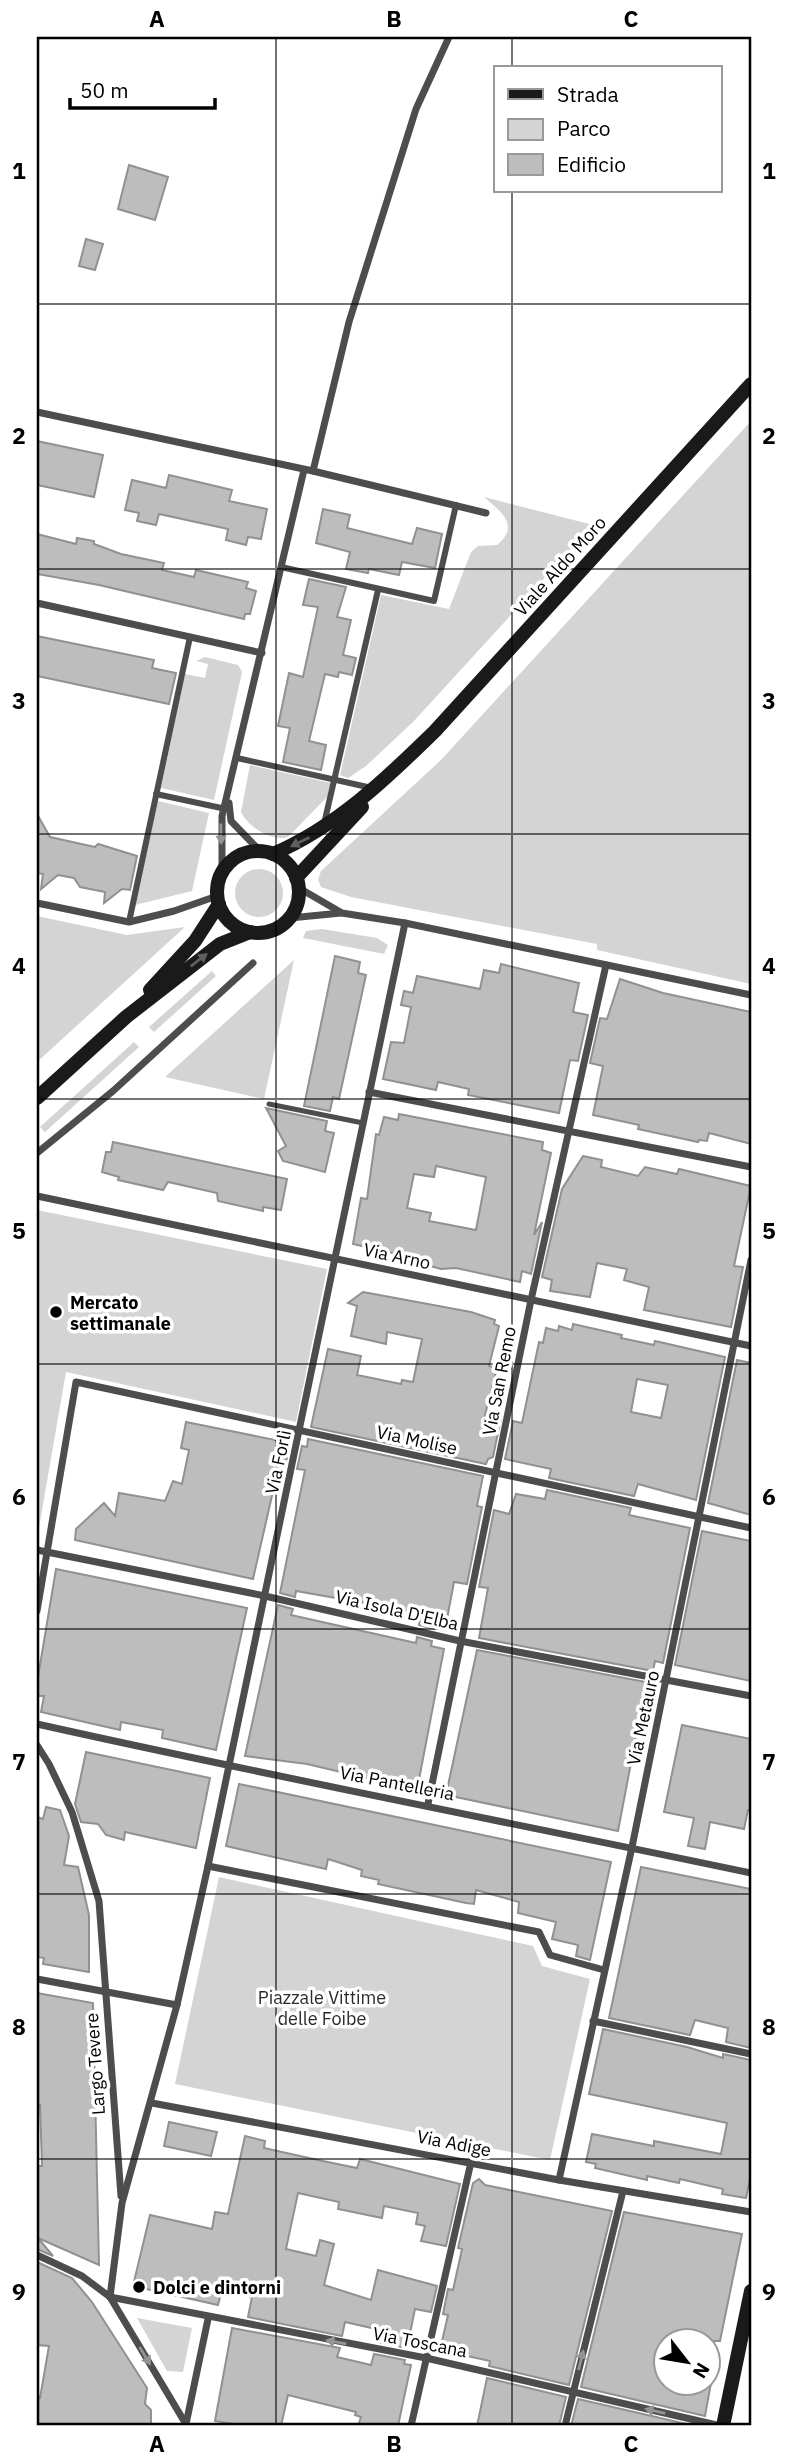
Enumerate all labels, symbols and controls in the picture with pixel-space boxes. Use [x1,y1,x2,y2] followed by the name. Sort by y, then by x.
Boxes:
[149,3,165,33] text: A
[386,3,402,33] text: B
[624,3,639,33] text: C
[70,66,215,110] scale bar
[494,66,722,192] legend
[80,76,129,104] text: 50 m
[557,80,619,108] text: Strada
[557,114,611,142] text: Parco
[557,150,626,178] text: Edificio
[12,155,26,185] text: 1
[762,155,776,185] text: 1
[12,420,26,450] text: 2
[762,420,776,450] text: 2
[509,511,611,621] street label: Viale Aldo Moro
[12,685,26,715] text: 3
[762,685,776,715] text: 3
[215,823,227,845] one-way arrow
[290,836,310,847] one-way arrow
[12,950,26,980] text: 4
[762,950,776,980] text: 4
[190,953,208,967] one-way arrow
[12,1215,26,1245] text: 5
[762,1215,776,1245] text: 5
[361,1238,433,1274] street label: Via Arno
[70,1291,171,1335] place label: Mercato settimanale
[48,1304,64,1320] marker: Mercato settimanale
[477,1324,521,1438] street label: Via San Remo
[374,1420,460,1460] street label: Via Molise
[260,1428,296,1496] street label: Via Forlì
[12,1481,26,1511] text: 6
[762,1481,776,1511] text: 6
[333,1585,461,1635] street label: Via Isola D'Elba
[622,1668,664,1768] street label: Via Metauro
[12,1746,26,1776] text: 7
[762,1746,776,1776] text: 7
[338,1761,457,1805] street label: Via Pantelleria
[258,1986,386,2030] park label: Piazzale Vittime delle Foibe
[12,2011,26,2041] text: 8
[762,2011,776,2041] text: 8
[80,2012,110,2116] street label: Largo Tevere
[415,2125,493,2161] street label: Via Adige
[12,2276,26,2306] text: 9
[153,2276,281,2299] place label: Dolci e dintorni
[762,2276,776,2306] text: 9
[131,2279,147,2295] marker: Dolci e dintorni
[371,2322,470,2363] street label: Via Toscana
[652,2326,722,2396] north arrow
[325,2336,347,2347] one-way arrow
[139,2346,152,2365] one-way arrow
[576,2349,587,2371] one-way arrow
[688,2359,715,2383] text: N
[644,2405,666,2416] one-way arrow
[149,2428,165,2458] text: A
[386,2428,402,2458] text: B
[624,2428,639,2458] text: C

